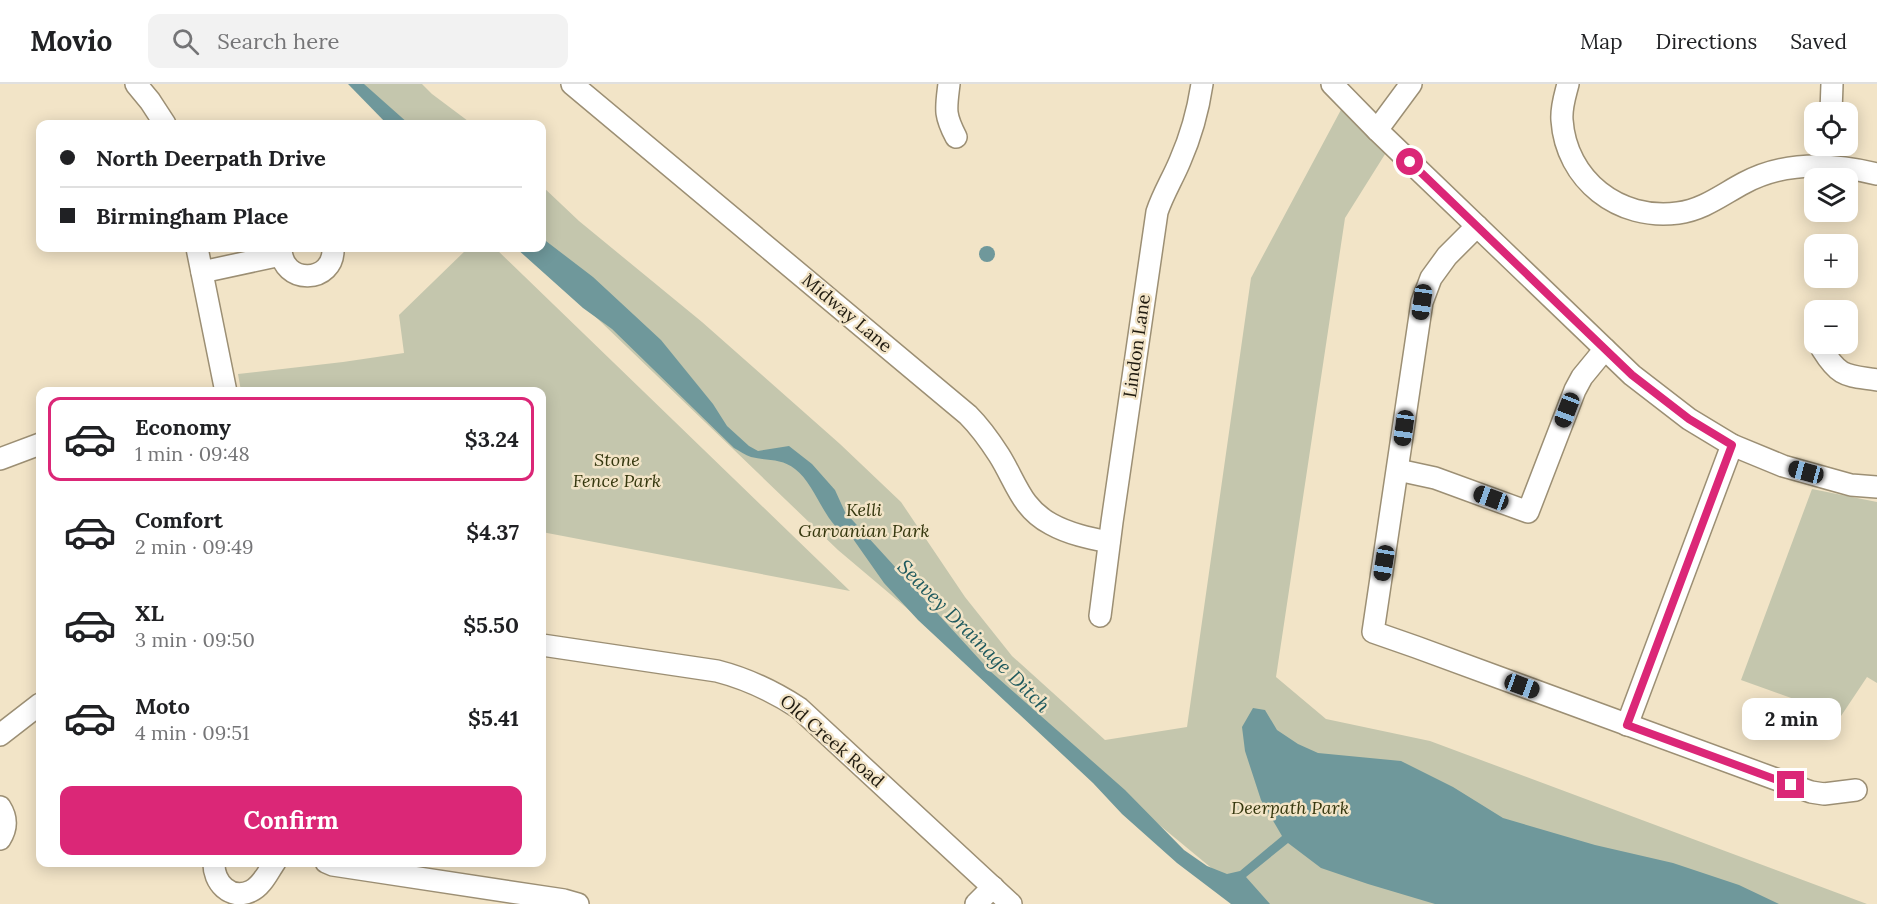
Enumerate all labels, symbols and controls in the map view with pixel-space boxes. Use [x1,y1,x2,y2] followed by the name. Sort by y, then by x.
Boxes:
[148,14,568,68] search box
[30,23,112,59] text: Movio
[169,25,202,58] icon: search
[217,27,339,55] text: Search here
[1580,28,1623,55] text: Map
[1656,28,1757,55] text: Directions
[1790,28,1847,55] text: Saved
[1804,102,1858,354] map controls
[1804,102,1858,156] button: locate
[96,144,326,172] text: North Deerpath Drive
[1396,148,1423,175] route start
[1804,168,1858,222] button: layers
[96,202,288,230] text: Birmingham Place
[1804,234,1858,288] button: +
[798,268,897,357] street label: Midway Lane
[1411,283,1433,321] car
[1118,293,1155,399] street label: Lindon Lane
[1804,300,1858,354] button: −
[1552,390,1582,430] car
[1393,409,1415,447] car
[63,412,117,466] icon: car
[135,413,231,441] text: Economy
[465,425,519,453] text: $3.24
[135,441,250,466] text: 1 min · 09:48
[573,448,661,492] park label: Stone Fence Park
[1786,459,1826,485] car
[1471,483,1511,513] car
[798,498,930,542] park label: Kelli Garvanian Park
[63,505,117,559] icon: car
[135,506,223,534] text: Comfort
[466,518,519,546] text: $4.37
[135,534,254,559] text: 2 min · 09:49
[1372,544,1396,582] car
[893,554,1057,718] water label: Seavey Drainage Ditch
[63,598,117,652] icon: car
[135,599,164,627] text: XL
[463,611,519,639] text: $5.50
[135,627,255,652] text: 3 min · 09:50
[1502,671,1542,701] car
[776,689,889,792] street label: Old Creek Road
[63,691,117,745] icon: car
[135,692,190,720] text: Moto
[1742,698,1840,740] callout: 2 min
[468,704,519,732] text: $5.41
[1765,706,1818,731] text: 2 min
[135,720,249,745] text: 4 min · 09:51
[1777,771,1804,798] route end
[60,786,522,855] button: Confirm
[1231,796,1349,819] park label: Deerpath Park

